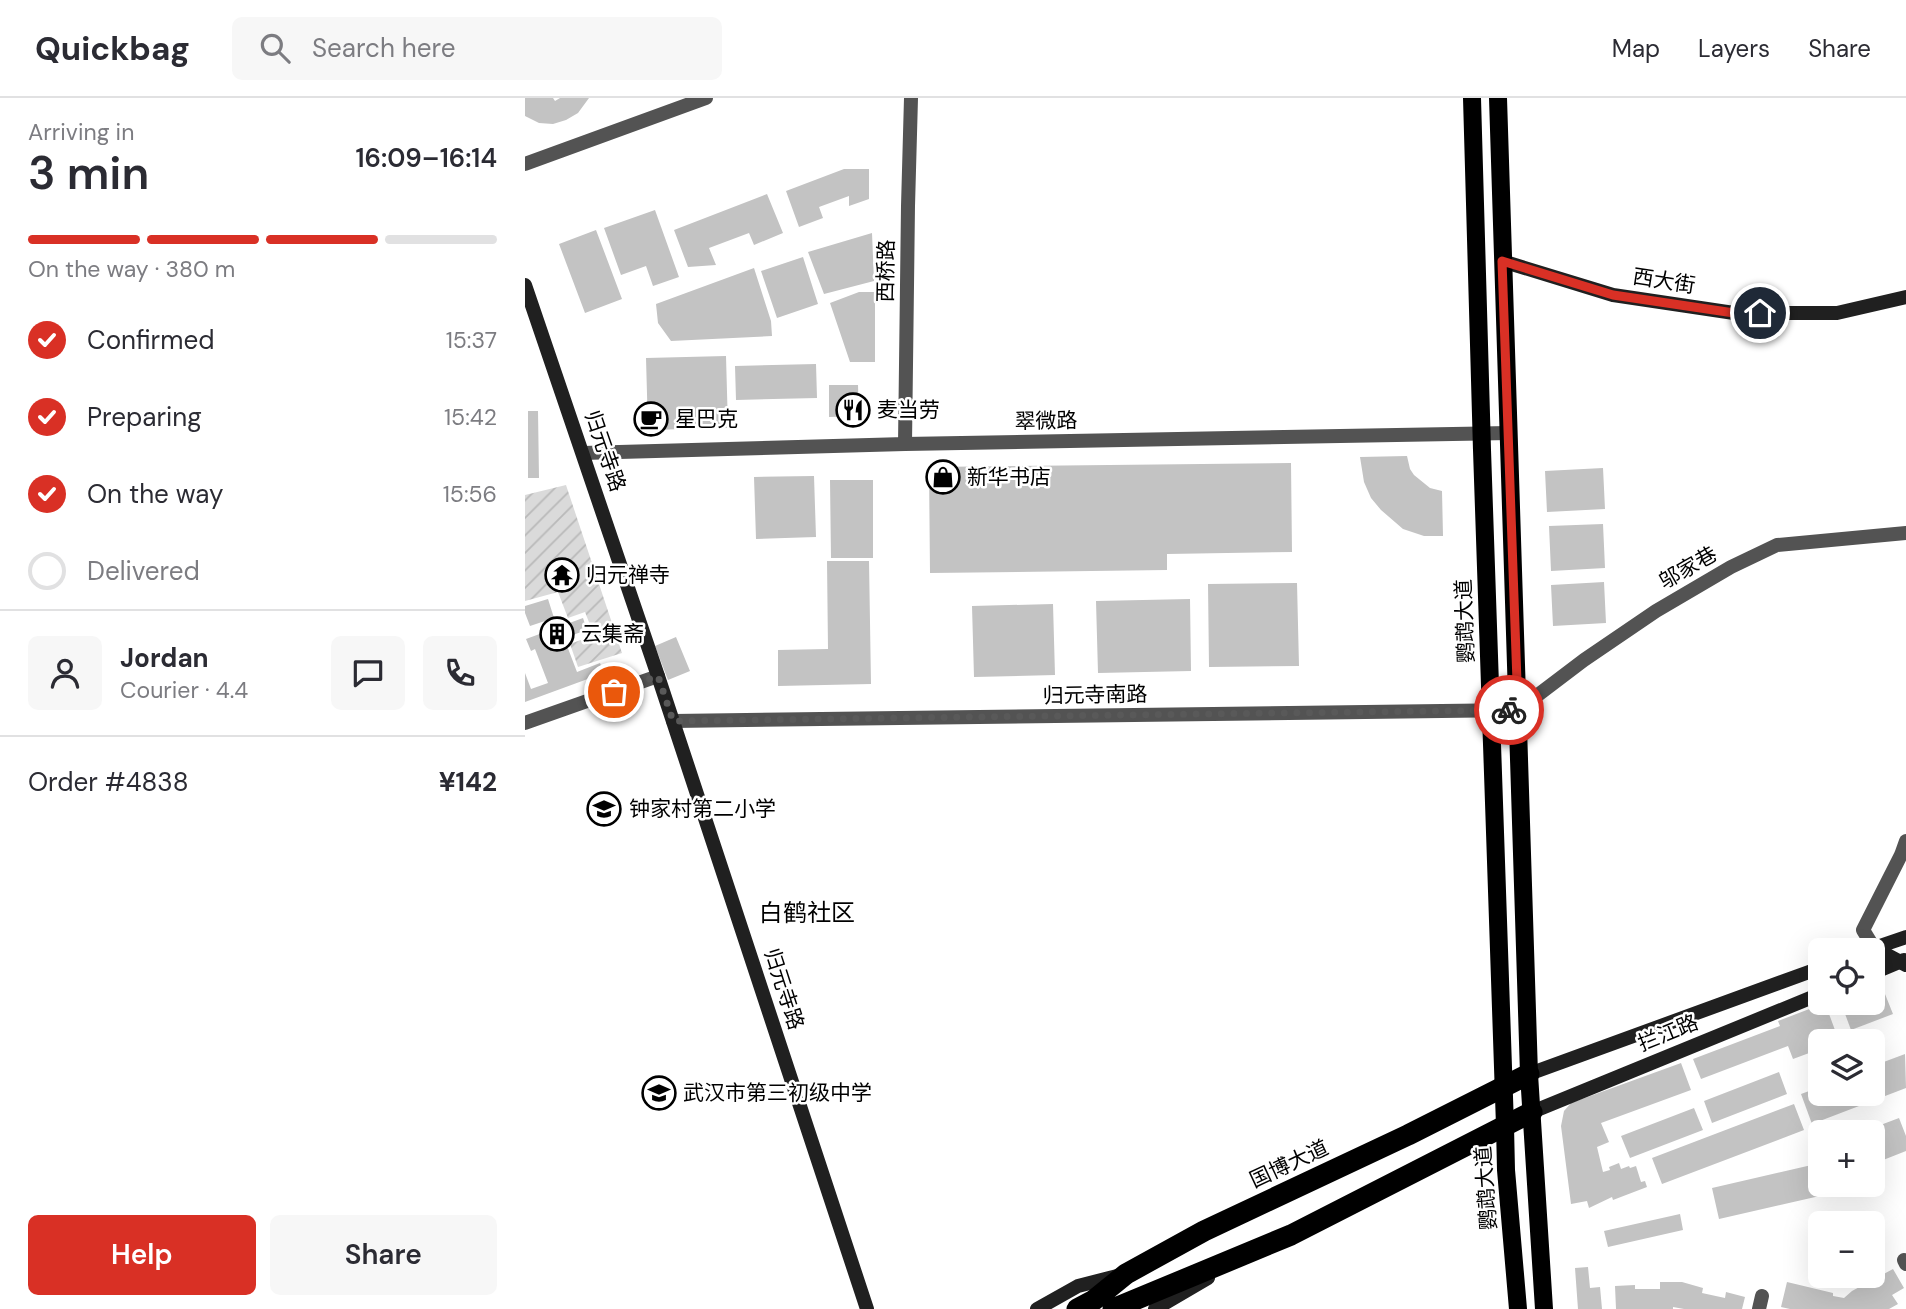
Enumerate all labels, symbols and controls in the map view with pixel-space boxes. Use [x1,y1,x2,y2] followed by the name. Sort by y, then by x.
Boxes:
[232,17,722,80] search box
[35,27,190,70] text: Quickbag
[256,29,294,67] icon: search
[312,31,455,65] text: Search here
[1612,33,1660,64] text: Map
[1698,33,1770,64] text: Layers
[1808,33,1871,64] text: Share
[28,117,134,147] text: Arriving in
[355,141,497,175] text: 16:09–16:14
[28,143,149,203] text: 3 min
[871,239,901,303] street label: 西桥路
[28,254,235,284] text: On the way · 380 m
[1631,262,1697,300] street label: 西大街
[1730,283,1790,343] pin
[1741,294,1779,332] icon: home
[28,321,66,359] icon: check
[87,323,214,357] text: Confirmed
[446,325,497,355] text: 15:37
[834,391,872,429] restaurant icon: 麦当劳
[877,396,940,424] place label: 麦当劳
[28,398,66,436] icon: check
[87,400,202,434] text: Preparing
[632,400,670,438] cafe icon: 星巴克
[444,402,497,432] text: 15:42
[675,405,738,433] place label: 星巴克
[1014,406,1078,436] street label: 翠微路
[578,407,632,495] street label: 归元寺路
[924,458,962,496] shop icon: 新华书店
[967,463,1051,491] place label: 新华书店
[28,475,66,513] icon: check
[87,477,223,511] text: On the way
[443,479,497,509] text: 15:56
[1654,540,1722,596] street label: 邬家巷
[87,554,200,588] text: Delivered
[543,556,581,594] temple icon: 归元禅寺
[586,561,670,589] place label: 归元禅寺
[1450,579,1480,663] street label: 鹦鹉大道
[538,615,576,653] building icon: 云集斋
[581,620,644,648] place label: 云集斋
[28,636,102,710] button: person
[331,636,405,710] button: chat
[423,636,497,710] button: phone
[120,641,209,675] text: Jordan
[584,662,644,722] pin
[595,673,633,711] icon: bag
[120,675,248,705] text: Courier · 4.4
[1474,675,1544,745] courier
[1042,680,1148,710] street label: 归元寺南路
[1490,691,1528,729] icon: bike
[28,765,189,799] text: Order #4838
[439,765,497,799] text: ¥142
[585,790,623,828] school or university icon: 钟家村第二小学
[629,795,776,823] place label: 钟家村第二小学
[759,897,855,928] district label: 白鹤社区
[1808,938,1885,1288] map controls
[1808,938,1885,1015] button: locate
[758,945,810,1033] street label: 归元寺路
[1634,1008,1702,1058] street label: 拦江路
[1808,1029,1885,1106] button: layers
[640,1074,678,1112] school or university icon: 武汉市第三初级中学
[683,1079,872,1107] place label: 武汉市第三初级中学
[1808,1120,1885,1197] button: +
[1245,1134,1333,1194] street label: 国博大道
[1469,1145,1503,1231] street label: 鹦鹉大道
[1808,1211,1885,1288] button: −
[28,1215,256,1295] button: Help
[270,1215,497,1295] button: Share

